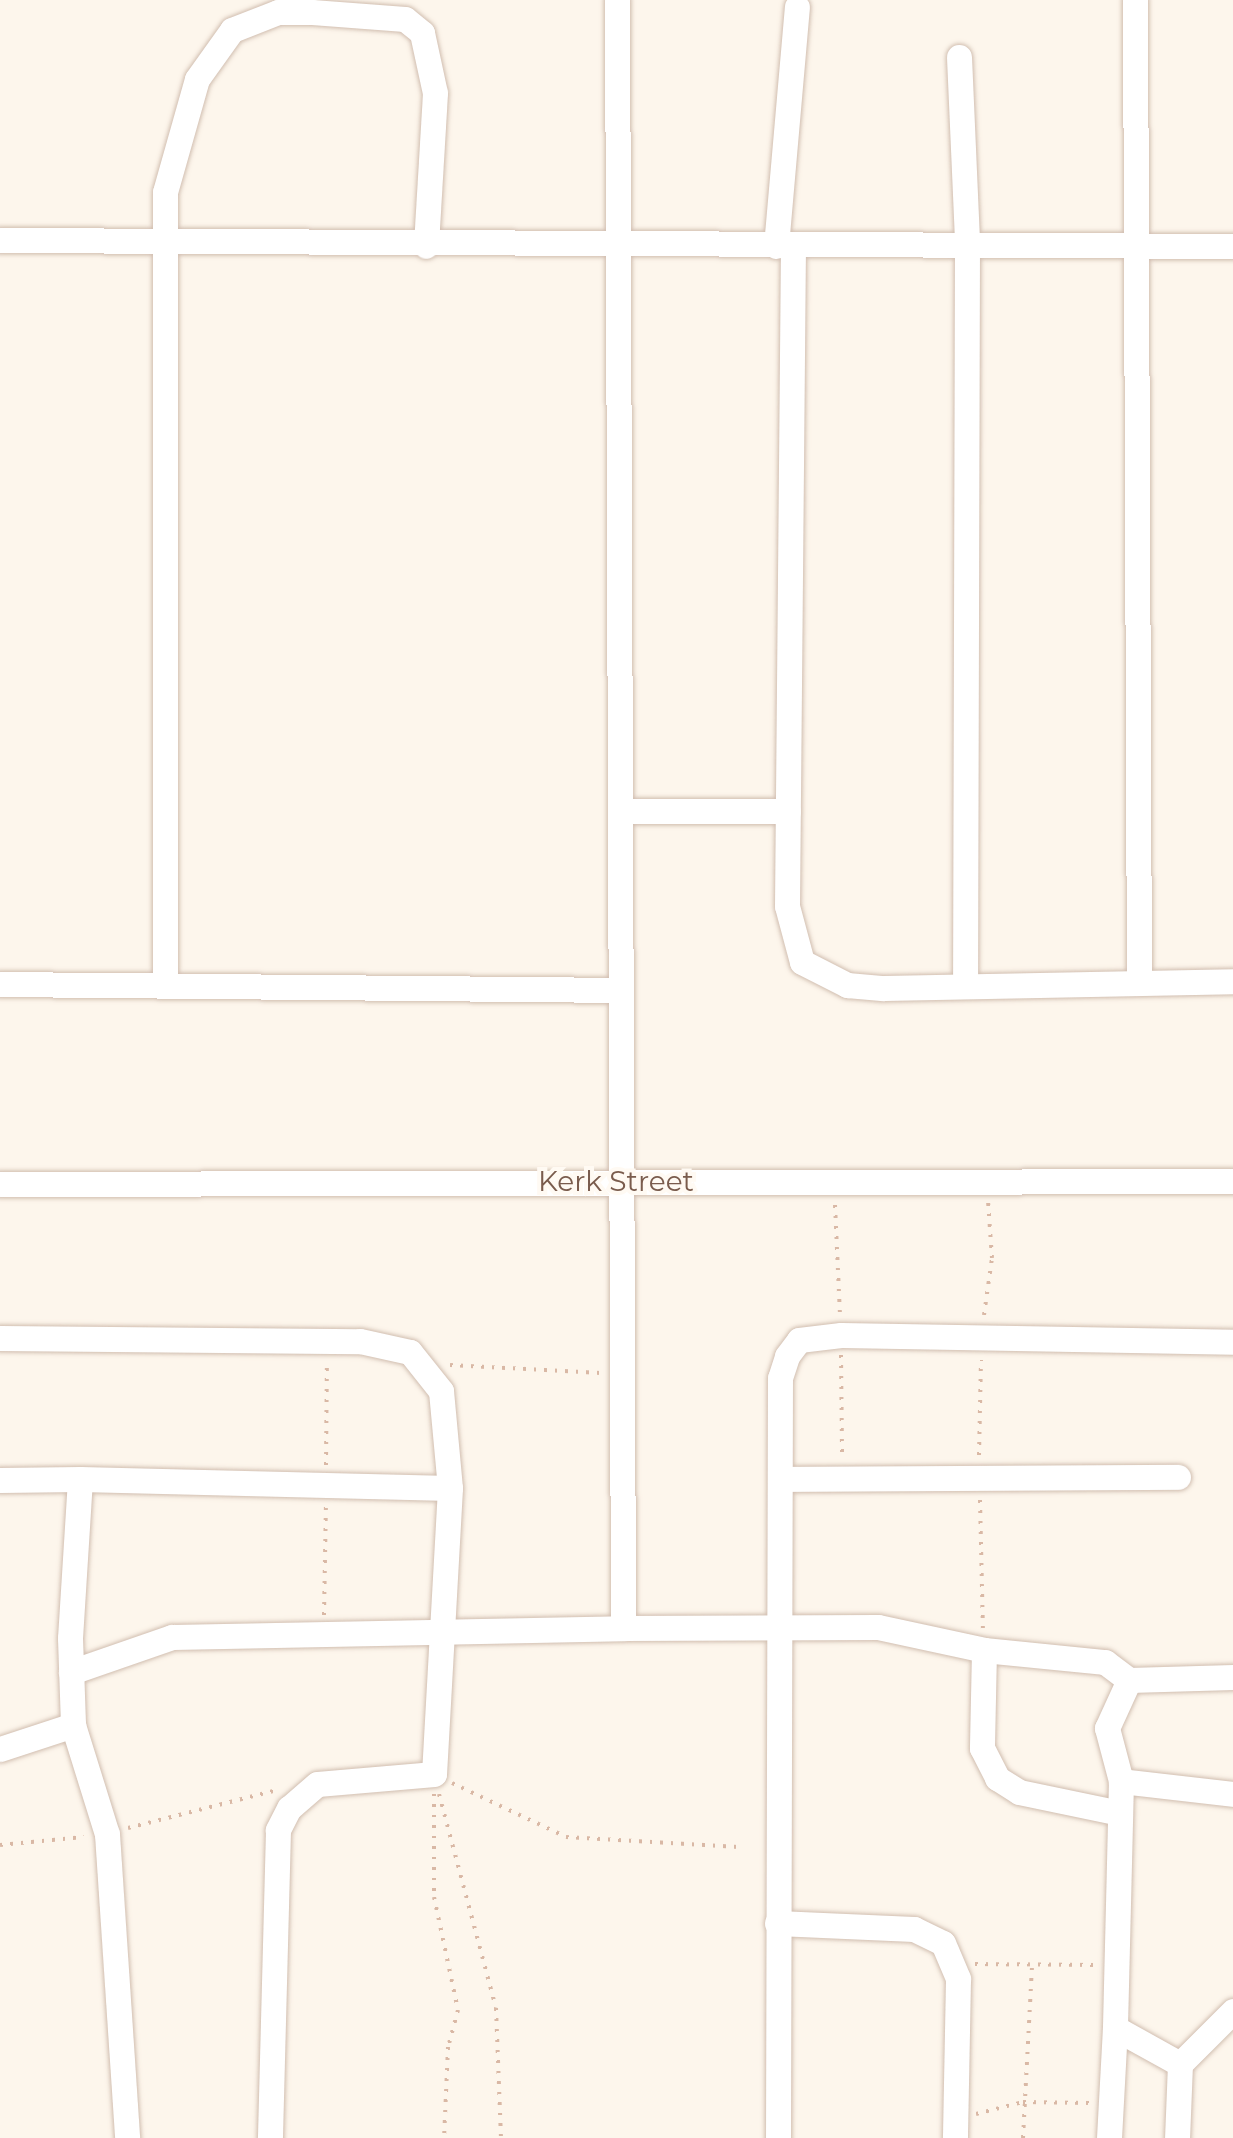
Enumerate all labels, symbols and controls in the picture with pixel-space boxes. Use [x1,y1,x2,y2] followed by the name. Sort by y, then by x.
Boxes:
[538,1164,694,1198] street label: Kerk Street

